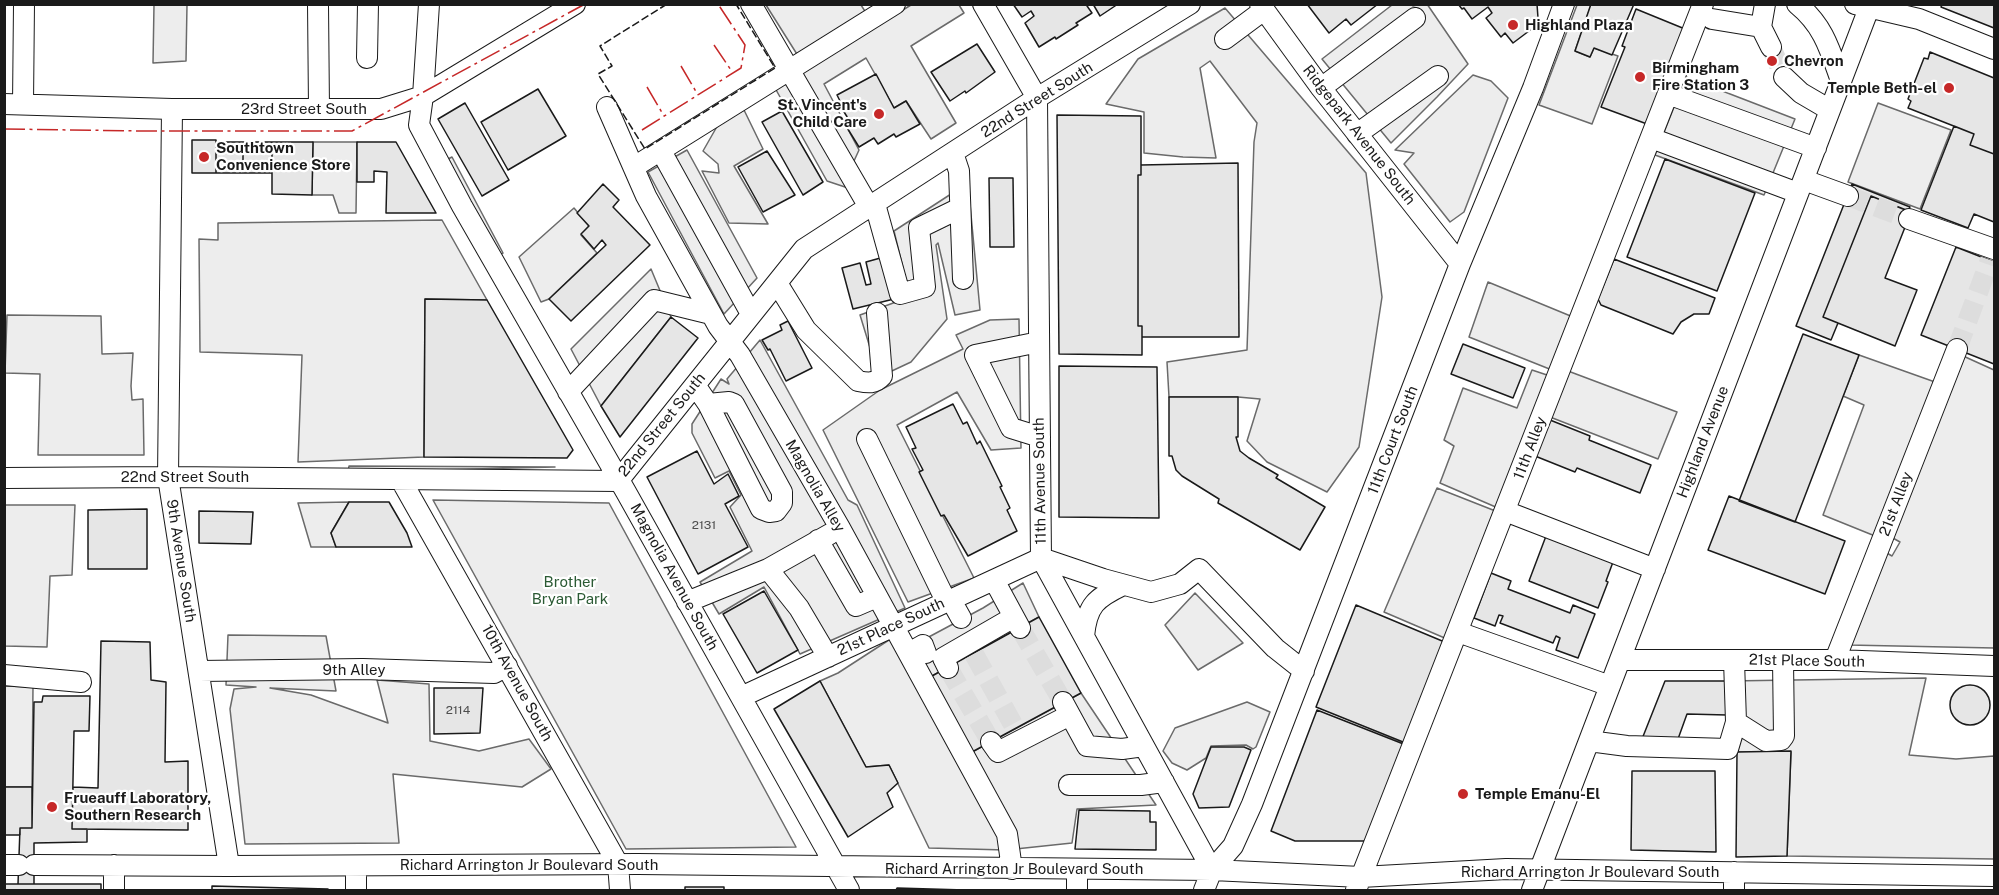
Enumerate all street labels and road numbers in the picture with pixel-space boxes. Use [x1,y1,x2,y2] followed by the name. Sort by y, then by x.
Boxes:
[978,58,1096,142] street label: 22nd Street South
[1299,62,1419,208] street label: Ridgepark Avenue South
[241,100,367,118] street label: 23rd Street South
[615,369,709,481] street label: 22nd Street South
[1364,383,1422,497] street label: 11th Court South
[1673,383,1733,501] street label: Highland Avenue
[1510,414,1550,482] street label: 11th Alley
[1030,417,1050,545] street label: 11th Avenue South
[781,437,849,535] street label: Magnolia Alley
[121,468,249,486] street label: 22nd Street South
[1876,469,1916,539] street label: 21st Alley
[162,498,200,624] street label: 9th Avenue South
[626,500,722,654] street label: Magnolia Avenue South
[835,594,947,660] street label: 21st Place South
[478,622,556,744] street label: 10th Avenue South
[1749,651,1865,671] street label: 21st Place South
[322,661,386,679] street label: 9th Alley
[400,856,658,874] street label: Richard Arrington Jr Boulevard South
[885,860,1143,878] street label: Richard Arrington Jr Boulevard South
[1461,863,1719,881] street label: Richard Arrington Jr Boulevard South

